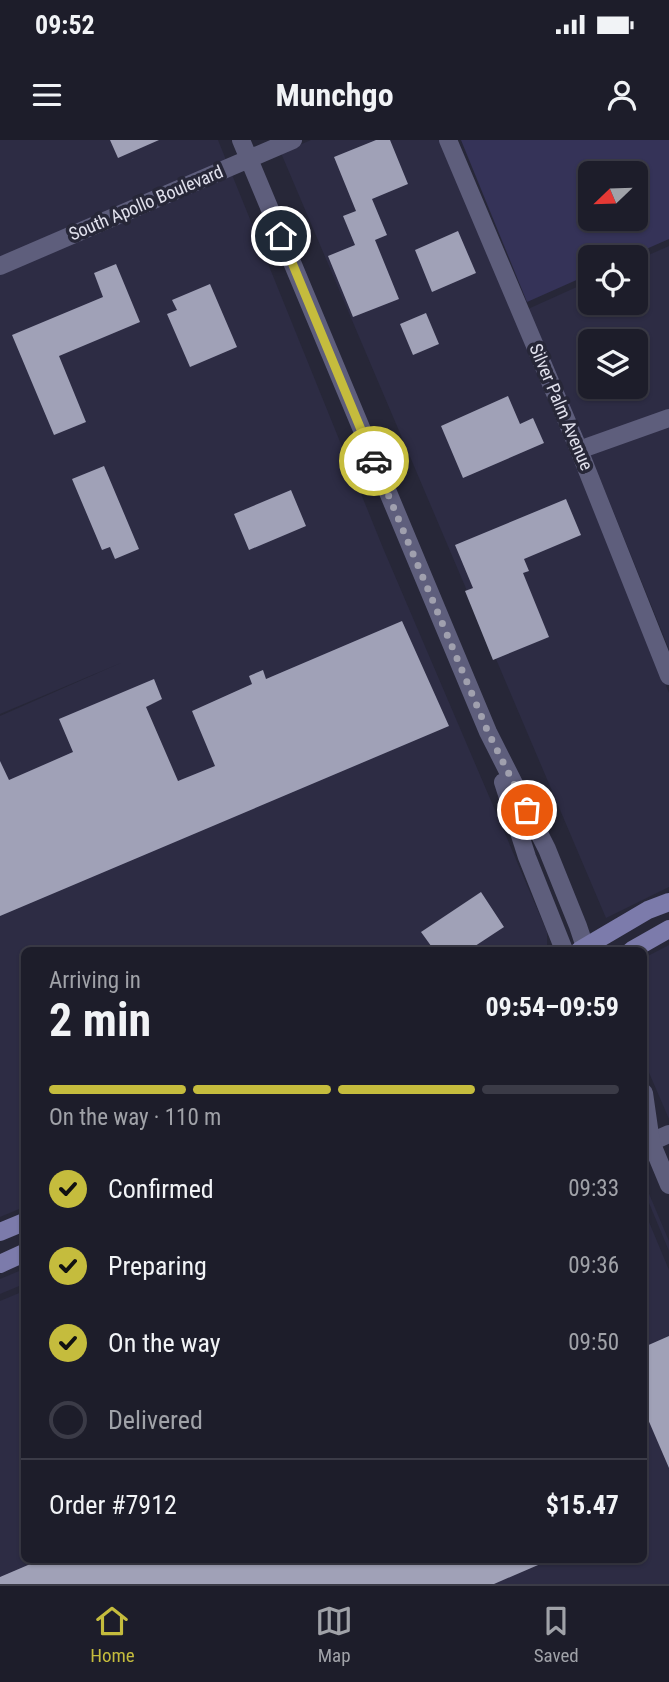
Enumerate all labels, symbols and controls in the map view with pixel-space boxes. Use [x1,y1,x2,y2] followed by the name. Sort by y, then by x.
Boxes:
[35,10,95,40] text: 09:52
[28,76,66,114] icon: menu
[275,76,394,114] text: Munchgo
[603,76,641,114] icon: person
[66,161,226,245] street label: South Apollo Boulevard
[578,161,648,231] north arrow
[578,161,648,399] map controls
[251,206,311,266] pin
[262,217,300,255] icon: home
[578,245,648,315] button: locate
[578,329,648,399] button: layers
[525,340,598,473] street label: Silver Palm Avenue
[339,426,409,496] courier
[355,442,393,480] icon: car
[497,780,557,840] pin
[508,791,546,829] icon: bag
[49,967,141,994] text: Arriving in
[485,992,619,1022] text: 09:54–09:59
[49,993,151,1047] text: 2 min
[49,1104,221,1131] text: On the way · 110 m
[49,1170,87,1208] icon: check
[108,1174,214,1204] text: Confirmed
[568,1175,619,1202] text: 09:33
[49,1247,87,1285] icon: check
[108,1251,207,1281] text: Preparing
[568,1252,619,1279] text: 09:36
[49,1324,87,1362] icon: check
[108,1328,221,1358] text: On the way
[568,1329,619,1356] text: 09:50
[108,1405,203,1435] text: Delivered
[49,1490,177,1520] text: Order #7912
[546,1490,619,1520] text: $15.47
[90,1602,135,1667] tab: Home
[315,1602,353,1667] tab: Map
[534,1602,579,1667] tab: Saved

